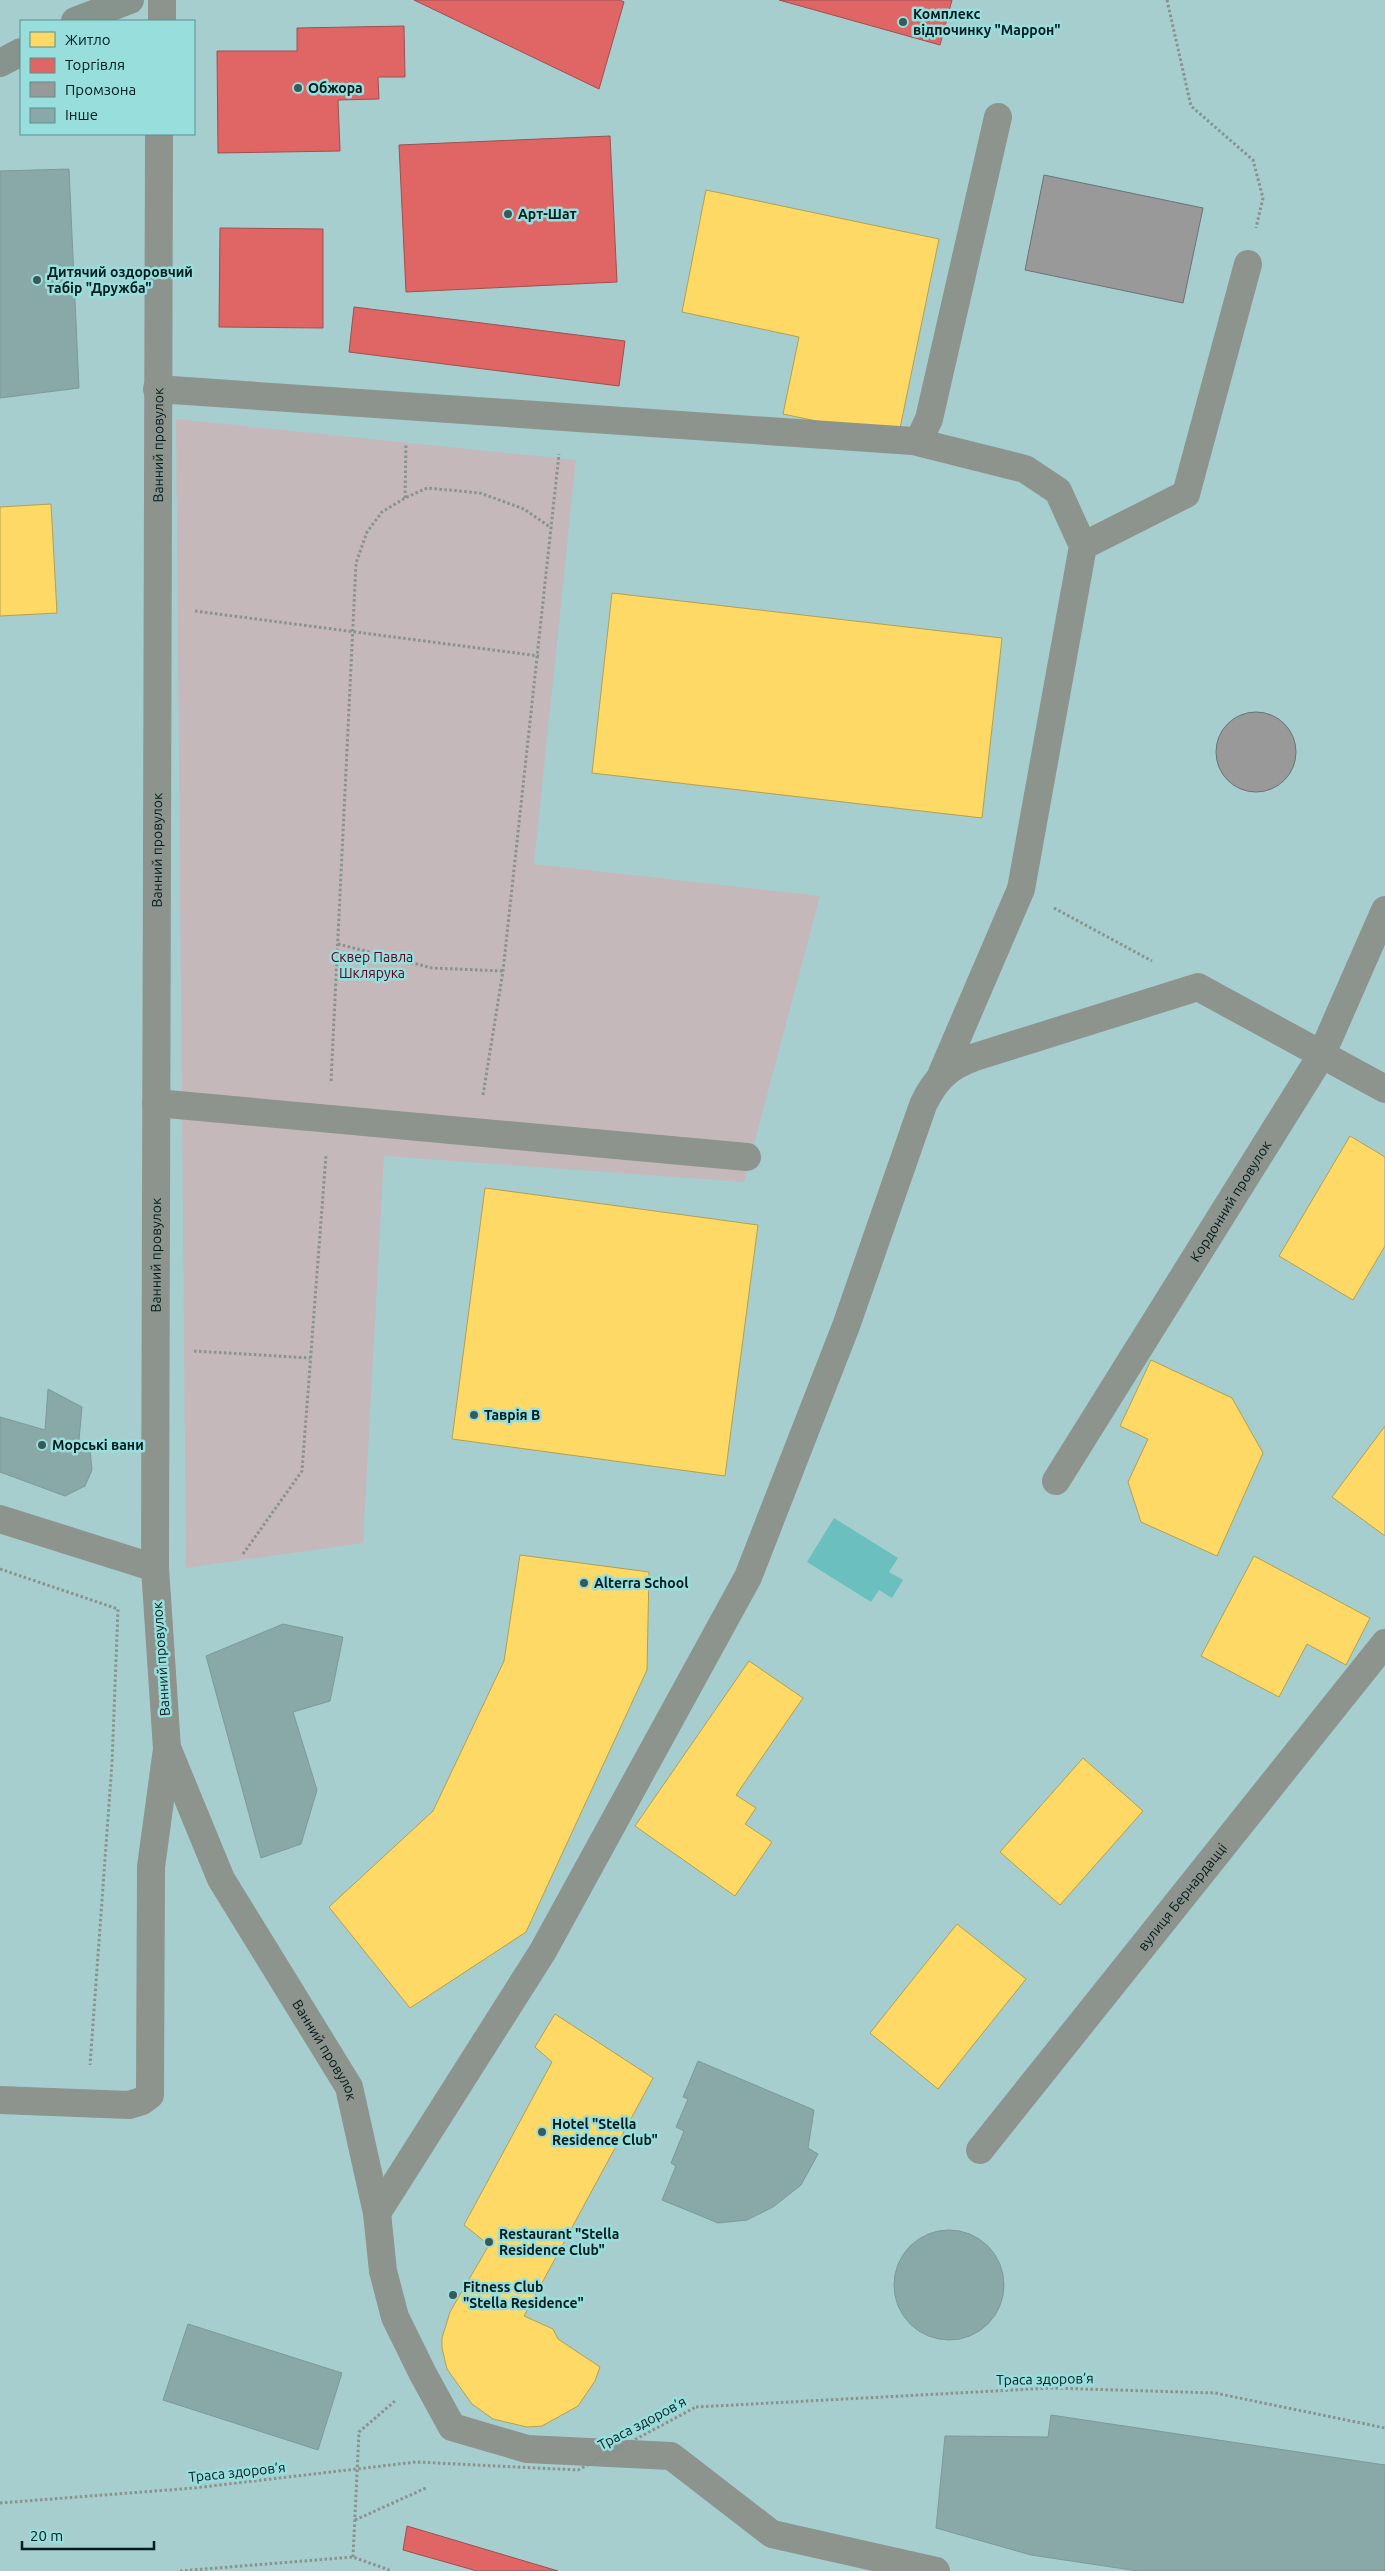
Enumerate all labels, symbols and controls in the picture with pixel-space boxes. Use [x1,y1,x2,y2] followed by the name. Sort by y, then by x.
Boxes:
[913,6,1061,38] place label: Комплекс відпочинку "Маррон"
[897,16,909,28] marker: Комплекс відпочинку "Маррон"
[20,20,195,135] legend
[65,31,111,48] text: Житло
[65,56,125,73] text: Торгівля
[308,80,363,96] place label: Обжора
[65,81,136,98] text: Промзона
[292,82,304,94] marker: Обжора
[65,106,98,123] text: Інше
[518,206,577,222] place label: Арт-Шат
[502,208,514,220] marker: Арт-Шат
[47,264,193,296] place label: Дитячий оздоровчий табір "Дружба"
[31,274,43,286] marker: Дитячий оздоровчий табір "Дружба"
[150,388,166,503] street label: Ванний провулок
[149,793,165,908] street label: Ванний провулок
[331,949,413,981] park label: Сквер Павла Шклярука
[1187,1137,1274,1264] street label: Кордонний провулок
[148,1198,164,1313] street label: Ванний провулок
[484,1407,540,1423] place label: Таврія В
[468,1409,480,1421] marker: Таврія В
[52,1437,144,1453] place label: Морські вани
[36,1439,48,1451] marker: Морські вани
[594,1575,688,1591] place label: Alterra School
[578,1577,590,1589] marker: Alterra School
[149,1601,173,1717] street label: Ванний провулок
[1134,1840,1230,1954] street label: вулиця Бернардацці
[289,1997,360,2102] street label: Ванний провулок
[552,2116,658,2148] place label: Hotel "Stella Residence Club"
[536,2126,548,2138] marker: Hotel "Stella Residence Club"
[499,2226,619,2258] place label: Restaurant "Stella Residence Club"
[483,2236,495,2248] marker: Restaurant "Stella Residence Club"
[463,2279,584,2311] place label: Fitness Club "Stella Residence"
[447,2289,459,2301] marker: Fitness Club "Stella Residence"
[996,2370,1094,2388] street label: Траса здоров’я
[595,2393,689,2453] street label: Траса здоров’я
[188,2459,286,2485] street label: Траса здоров’я
[22,2518,155,2550] scale bar
[30,2527,63,2544] text: 20 m

